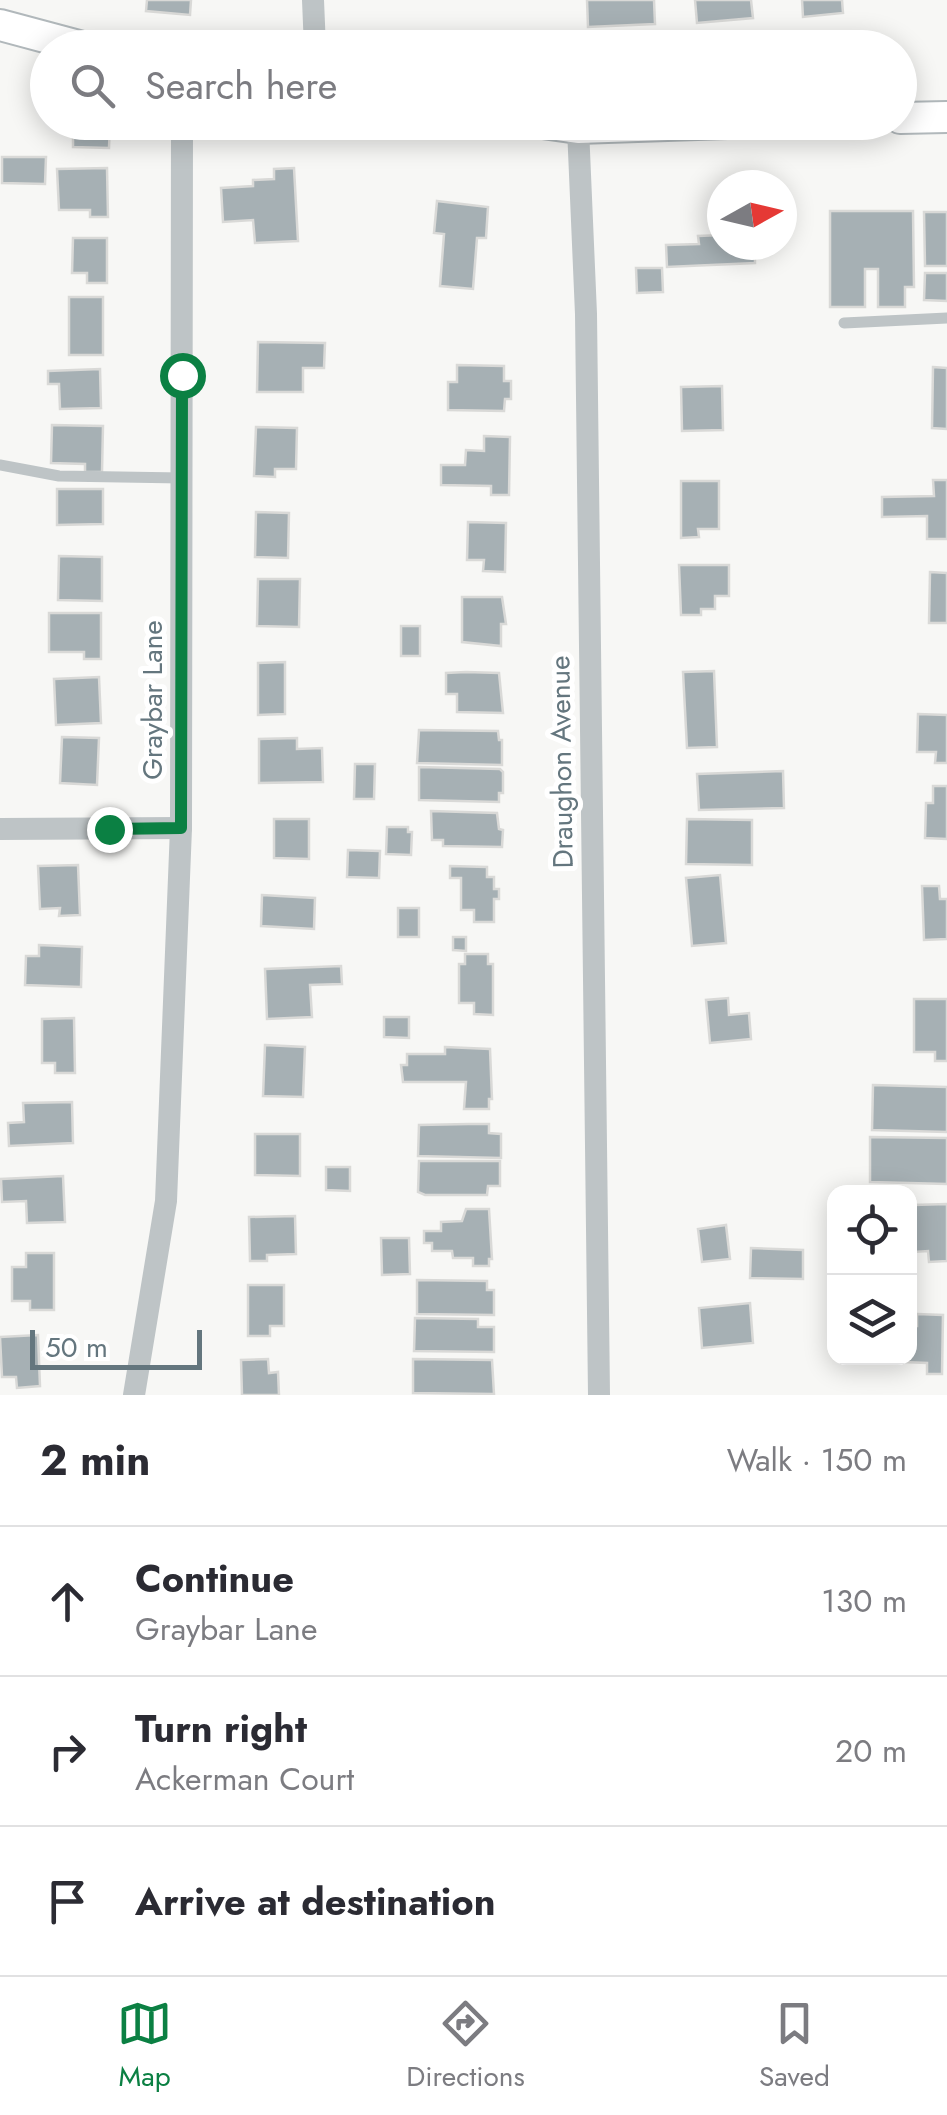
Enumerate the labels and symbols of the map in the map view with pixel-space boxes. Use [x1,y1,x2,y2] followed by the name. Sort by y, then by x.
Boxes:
[707,170,797,260] north arrow
[160,353,206,399] route start
[132,620,173,780] street label: Graybar Lane
[539,655,584,869] street label: Draughon Avenue
[87,807,133,853] route end
[30,1325,202,1370] scale bar

